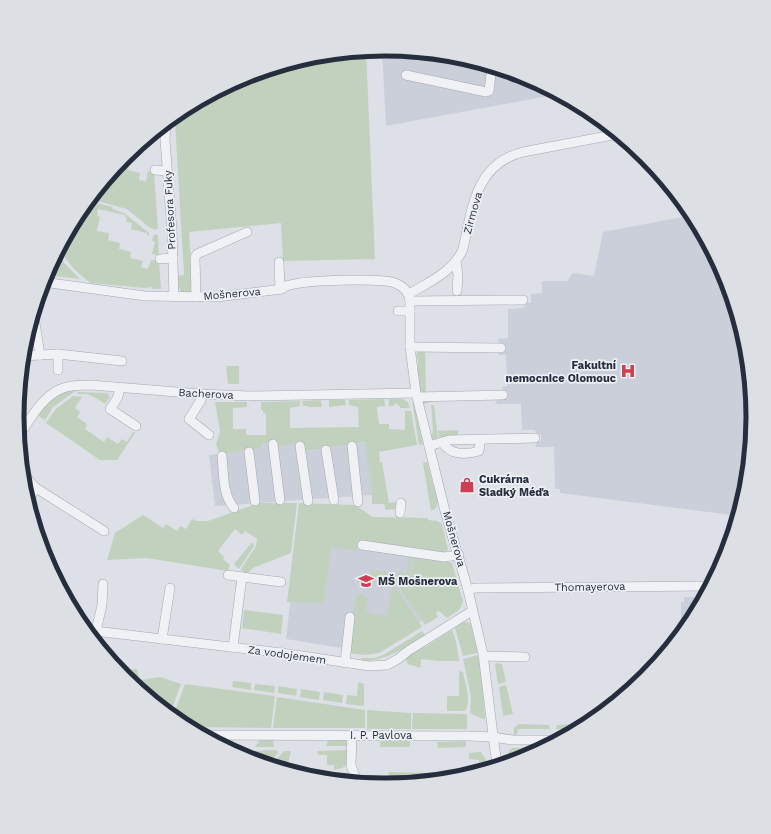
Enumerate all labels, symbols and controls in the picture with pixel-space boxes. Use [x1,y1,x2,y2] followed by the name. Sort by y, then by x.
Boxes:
[161,170,179,250] street label: Profesora Fuky
[461,190,485,236] street label: Zirmova
[203,285,261,303] street label: Mošnerova
[506,359,617,385] place label: Fakultní nemocnice Olomouc
[619,362,637,380] hospital icon: Fakultní nemocnice Olomouc
[178,386,234,402] street label: Bacherova
[479,473,550,499] place label: Cukrárna Sladký Méďa
[458,476,476,494] shop icon: Cukrárna Sladký Méďa
[440,510,468,568] street label: Mošnerova
[357,572,375,590] school or university icon: MŠ Mošnerova
[378,574,458,588] place label: MŠ Mošnerova
[554,580,626,594] street label: Thomayerova
[247,643,327,667] street label: Za vodojemem
[350,729,412,742] street label: I. P. Pavlova

